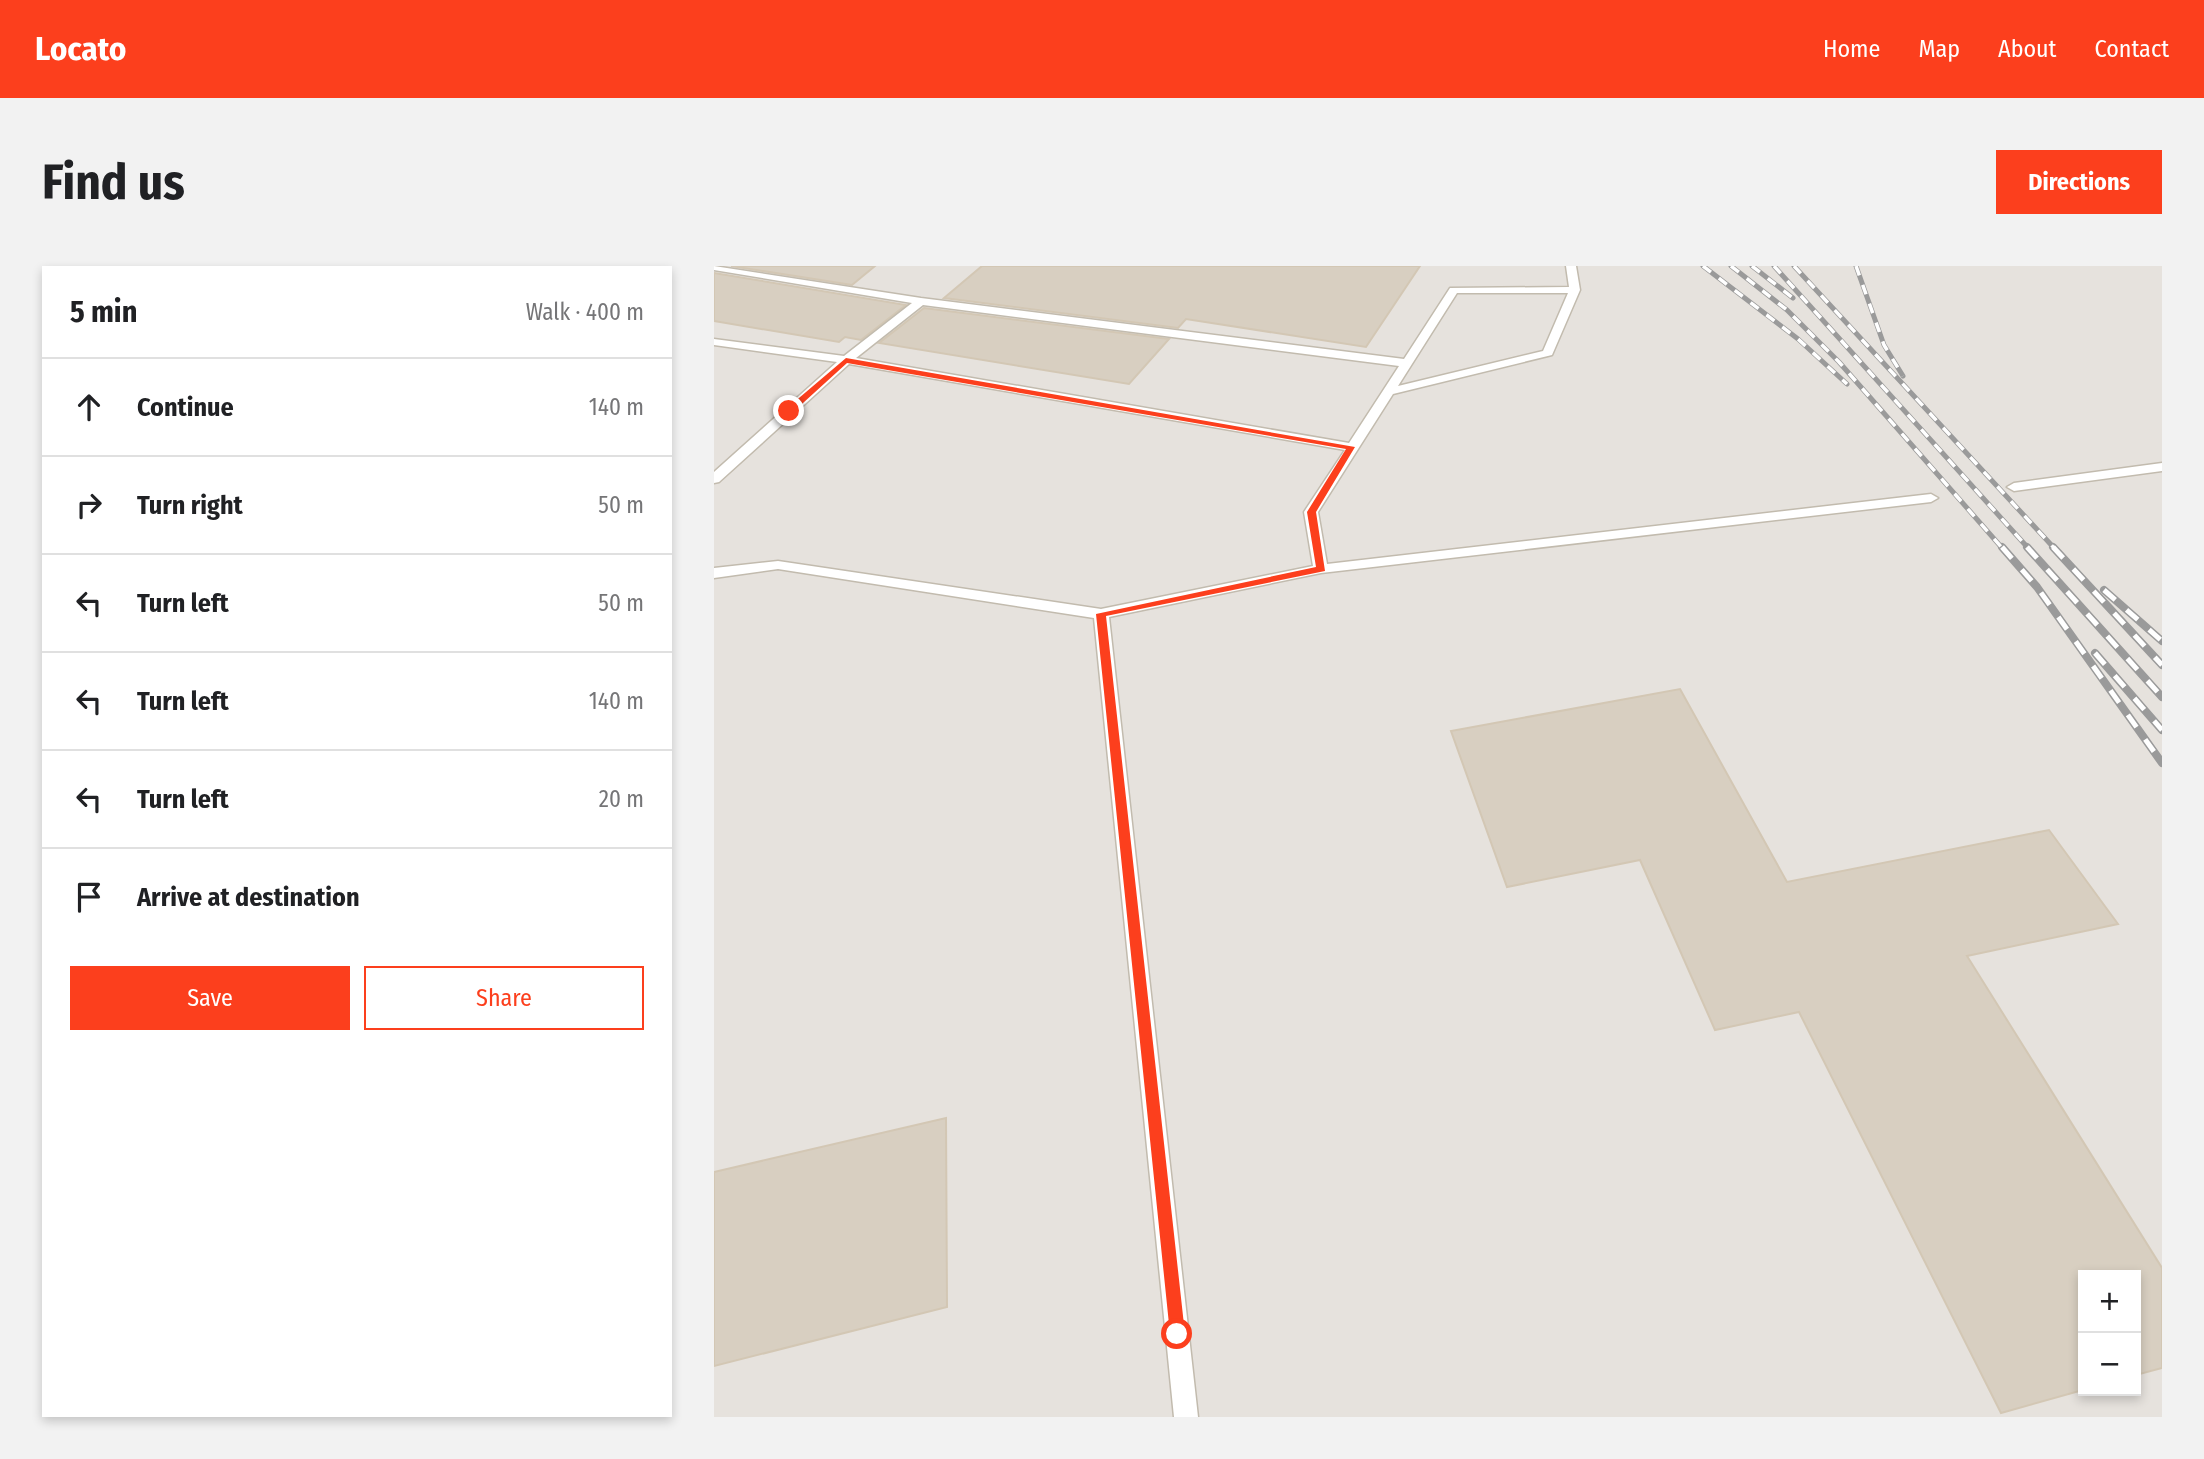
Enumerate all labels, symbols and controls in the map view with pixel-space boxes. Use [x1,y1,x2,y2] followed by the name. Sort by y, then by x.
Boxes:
[35,29,126,69] text: Locato
[1823,35,1880,63] text: Home
[1918,35,1960,63] text: Map
[1998,35,2056,63] text: About
[2094,35,2169,63] text: Contact
[1996,150,2162,214] button: Directions
[42,153,185,212] text: Find us
[70,294,137,330] text: 5 min
[526,298,644,326] text: Walk · 400 m
[70,388,108,426] icon: ahead
[137,392,234,423] text: Continue
[589,393,644,421] text: 140 m
[773,395,804,426] route end
[70,486,108,524] icon: right
[137,490,243,521] text: Turn right
[598,491,644,519] text: 50 m
[70,584,108,622] icon: left
[137,588,229,619] text: Turn left
[598,589,644,617] text: 50 m
[70,682,108,720] icon: left
[137,686,229,717] text: Turn left
[589,687,644,715] text: 140 m
[70,780,108,818] icon: left
[137,784,229,815] text: Turn left
[599,785,644,813] text: 20 m
[70,878,108,916] icon: arrive
[137,882,360,913] text: Arrive at destination
[70,966,350,1030] button: Save
[364,966,644,1030] button: Share
[2078,1270,2141,1396] map controls
[2078,1270,2141,1333] button: +
[1161,1318,1192,1349] route start
[2078,1333,2141,1396] button: −

